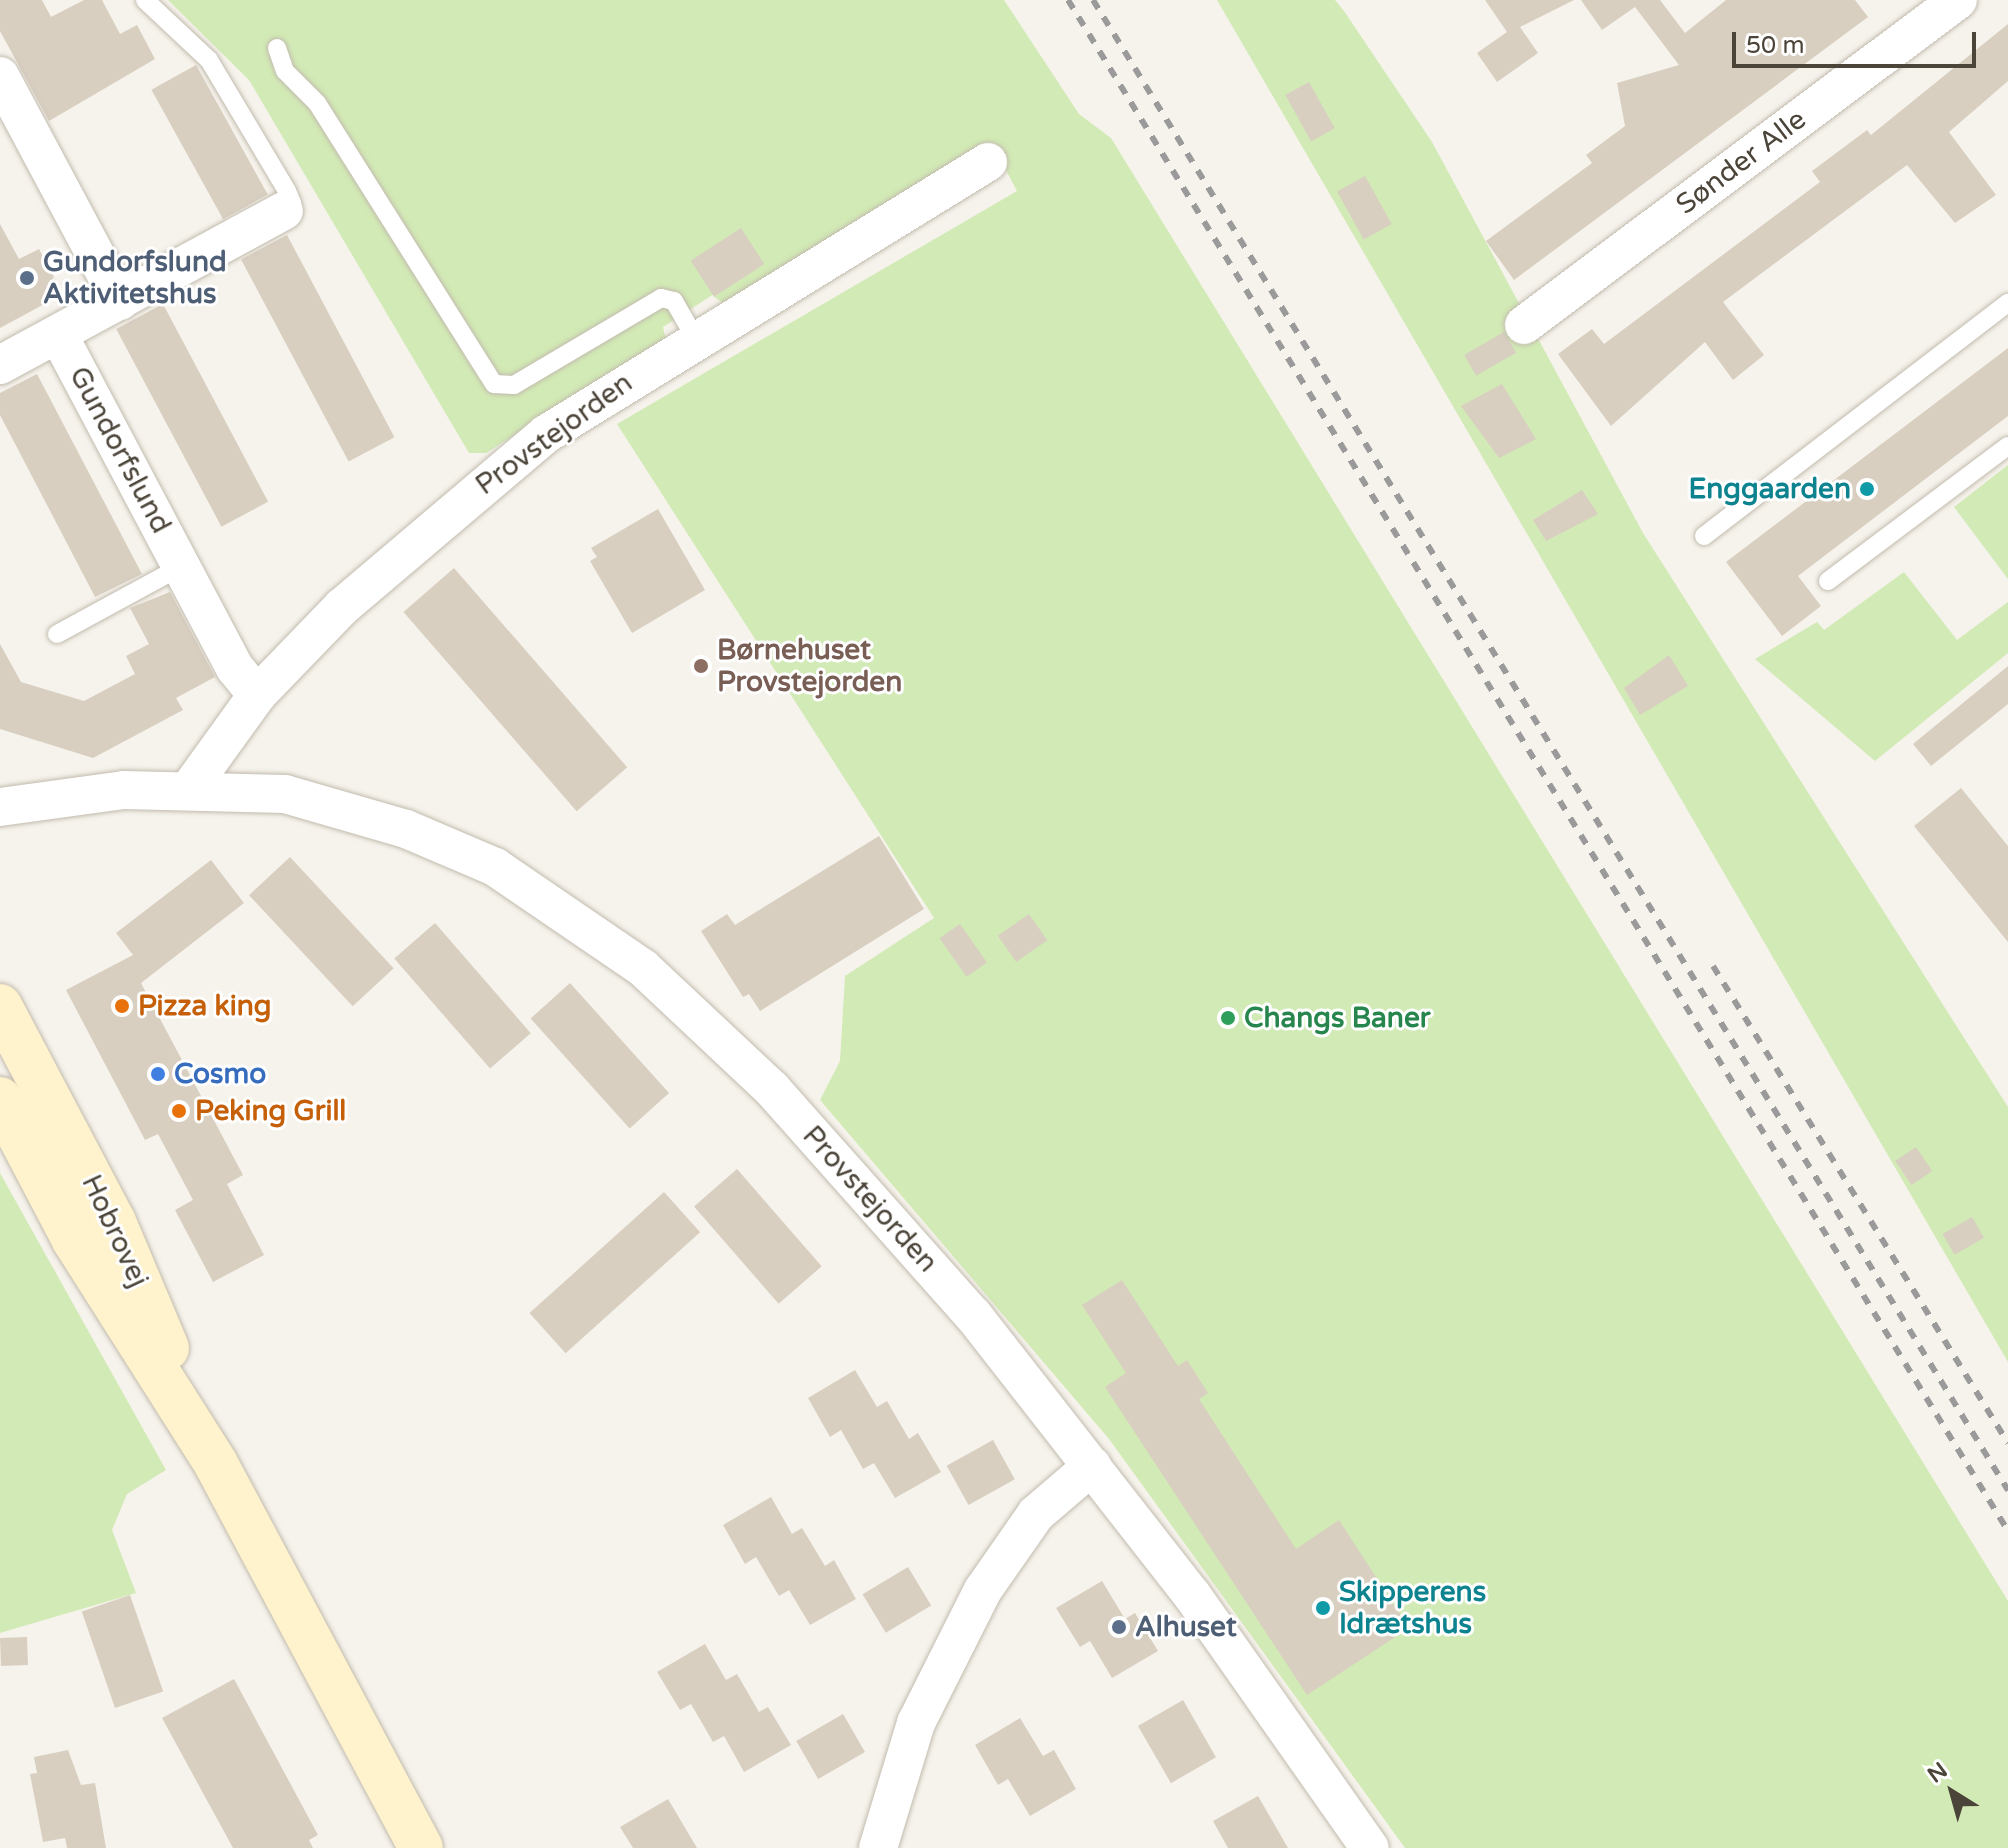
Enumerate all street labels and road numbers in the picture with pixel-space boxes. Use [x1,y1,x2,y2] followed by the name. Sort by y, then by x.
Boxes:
[1670,102,1812,222] street label: Sønder Alle
[62,361,178,539] street label: Gundorfslund
[469,366,639,502] street label: Provstejorden
[796,1119,944,1279] street label: Provstejorden
[74,1169,156,1293] street label: Hobrovej

